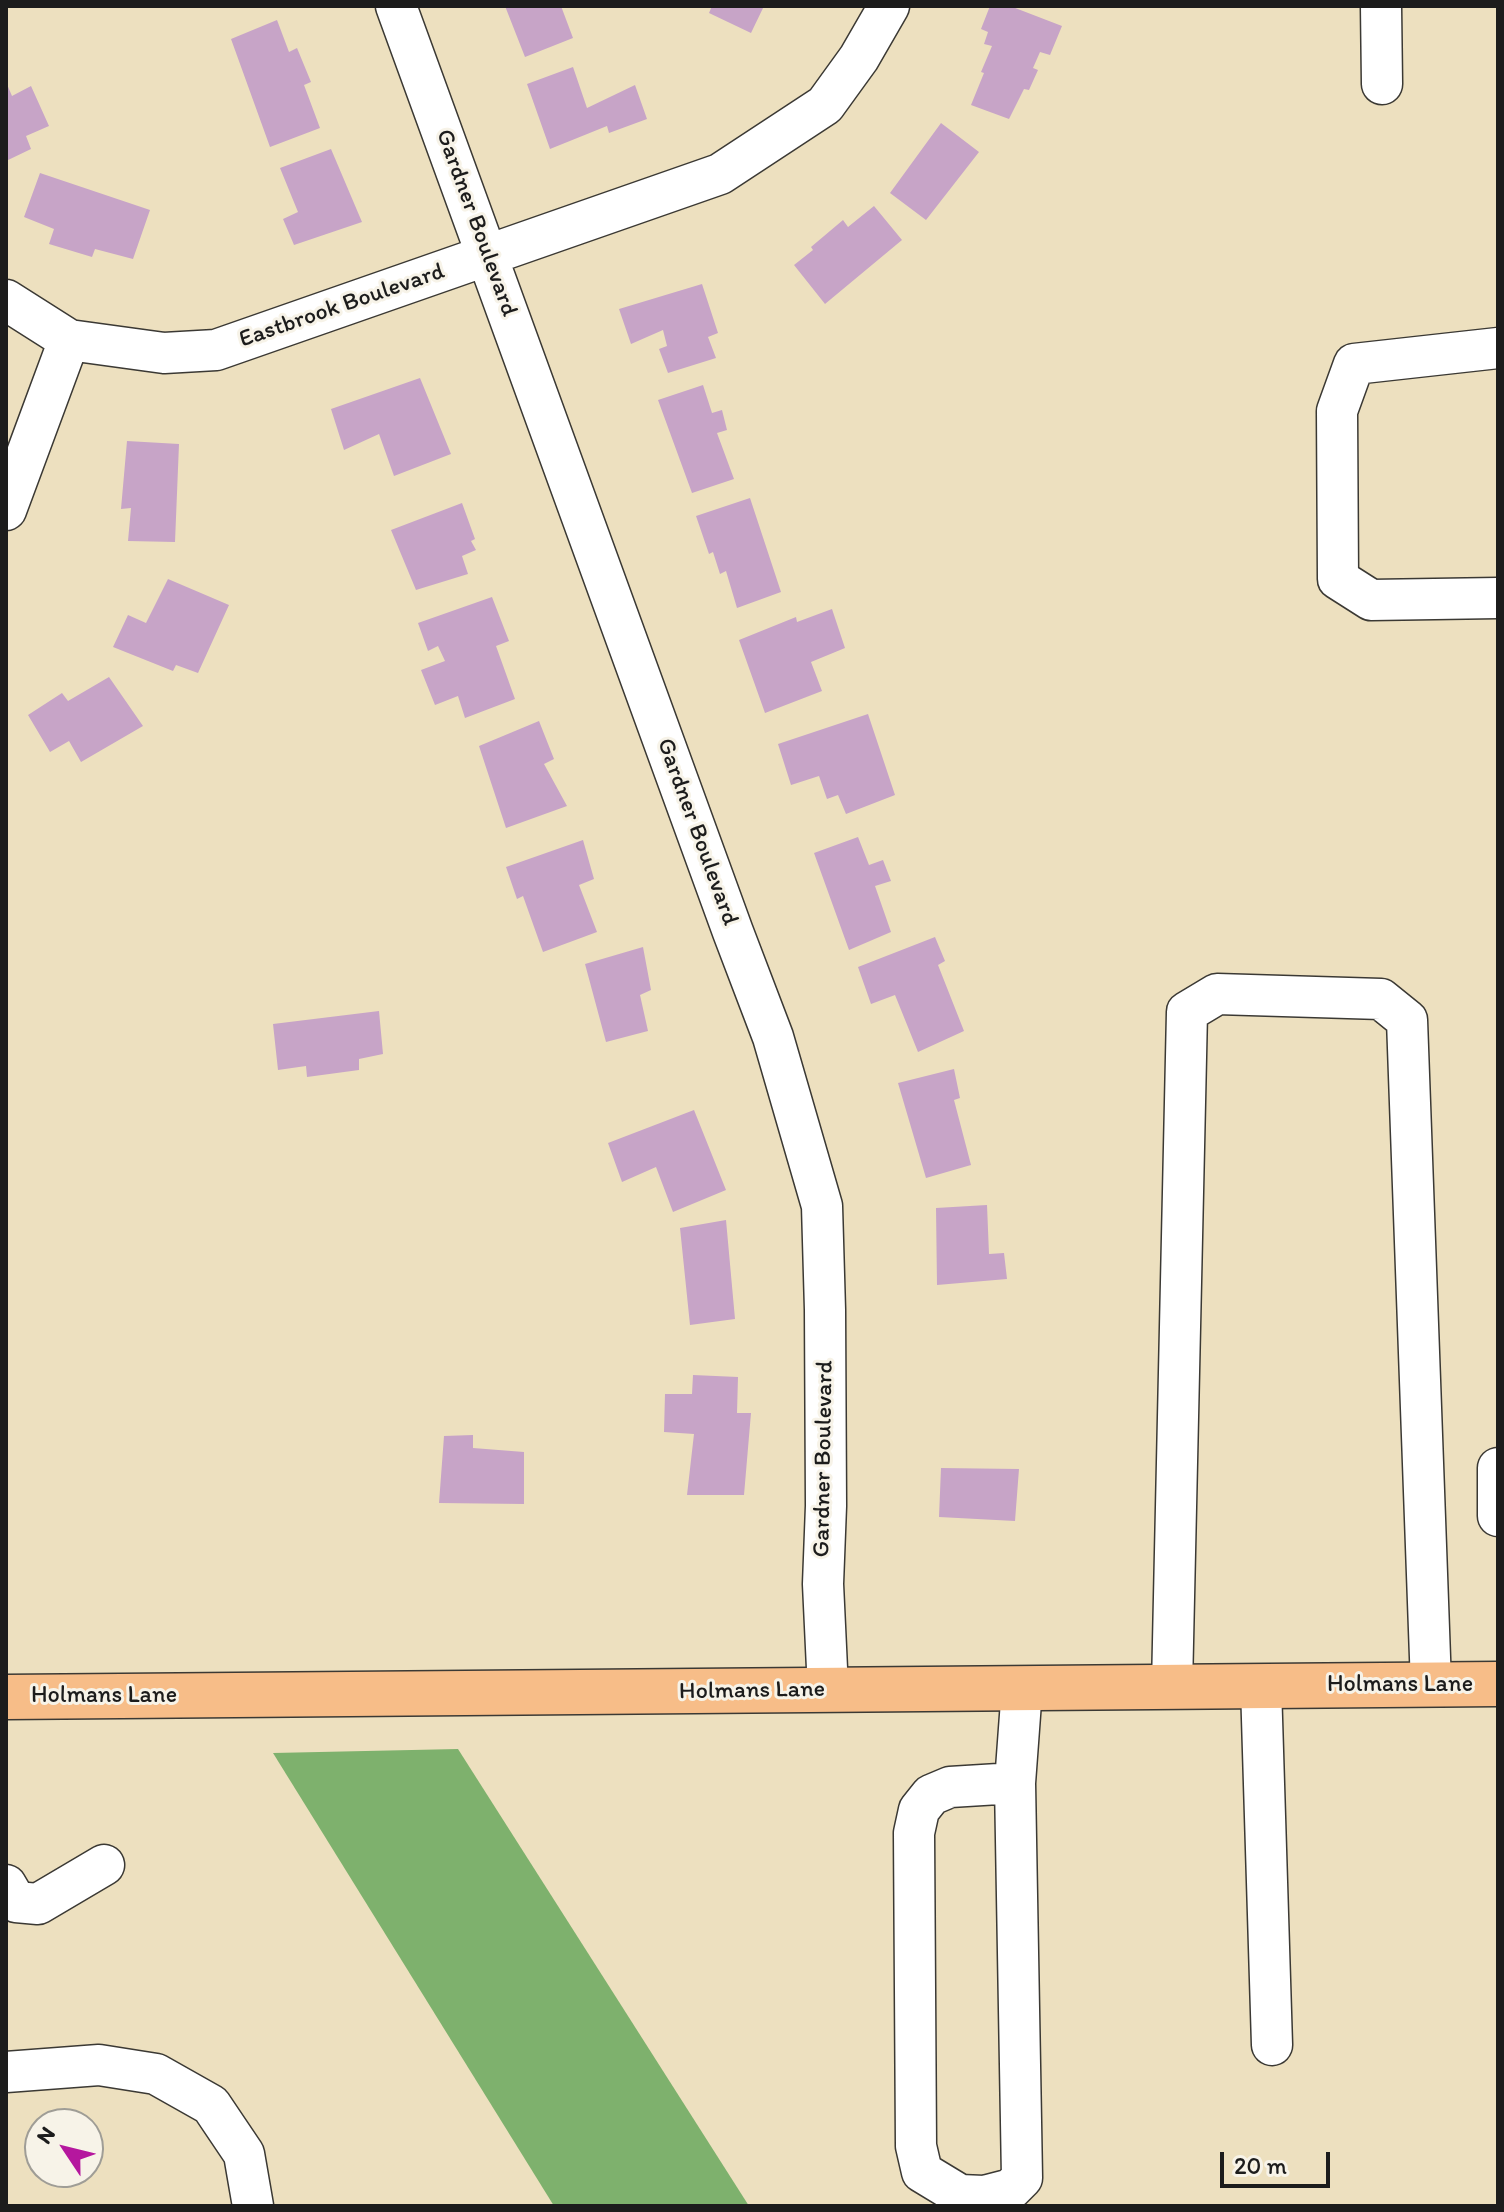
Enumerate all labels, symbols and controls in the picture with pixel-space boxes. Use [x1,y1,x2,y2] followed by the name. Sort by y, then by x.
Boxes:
[429,126,523,320] street label: Gardner Boulevard
[236,257,448,355] street label: Eastbrook Boulevard
[650,735,744,929] street label: Gardner Boulevard
[808,1360,840,1558] street label: Gardner Boulevard
[1327,1671,1473,1699] street label: Holmans Lane
[679,1675,825,1707] street label: Holmans Lane
[31,1682,177,1710] street label: Holmans Lane
[24,2108,104,2188] north arrow
[30,2121,61,2149] text: N
[1224,2136,1334,2186] scale bar
[1234,2151,1287,2180] text: 20 m

